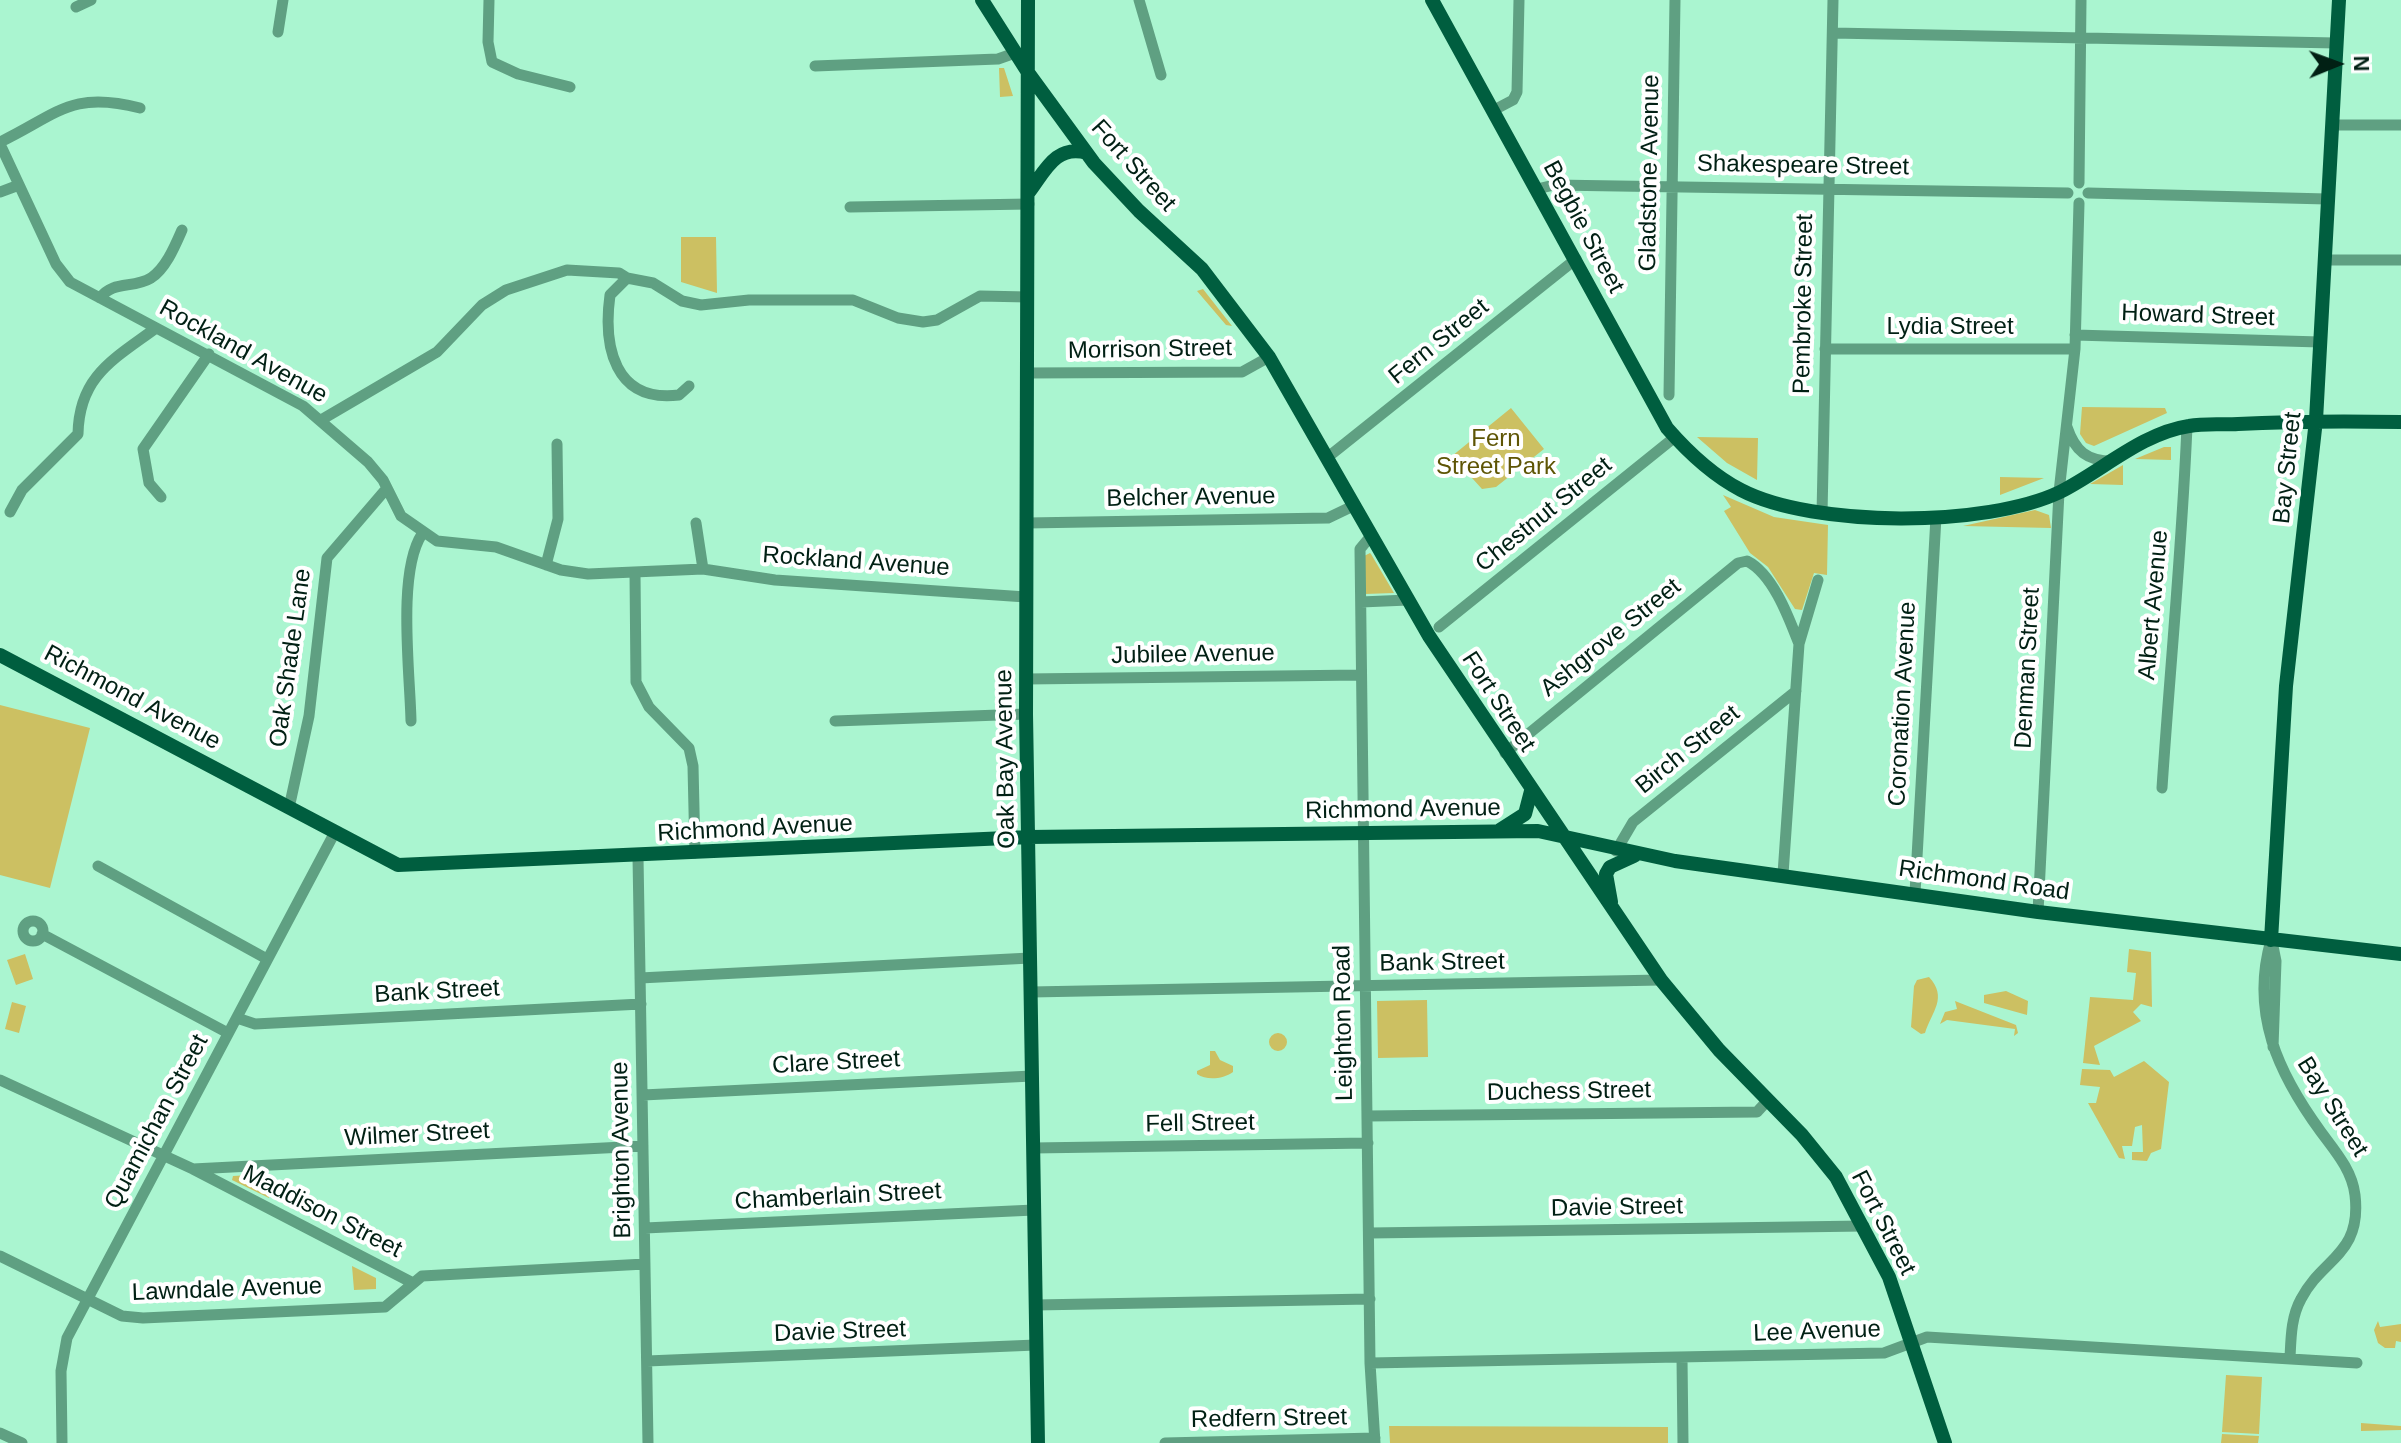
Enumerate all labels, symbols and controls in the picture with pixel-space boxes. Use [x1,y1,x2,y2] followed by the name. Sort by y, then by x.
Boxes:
[2297,24,2377,104] north arrow
[2349,55,2374,72] text: N
[1634,74,1666,272] street label: Gladstone Avenue
[1084,114,1182,218] street label: Fort Street
[1697,150,1909,182] street label: Shakespeare Street
[1536,156,1630,298] street label: Begbie Street
[1788,214,1820,394] street label: Pembroke Street
[1383,293,1495,391] street label: Fern Street
[154,294,332,410] street label: Rockland Avenue
[2121,299,2275,333] street label: Howard Street
[1886,313,2014,341] street label: Lydia Street
[1068,334,1232,366] street label: Morrison Street
[2268,411,2308,525] street label: Bay Street
[1436,425,1556,481] park label: Fern Street Park
[1470,451,1618,579] street label: Chestnut Street
[1106,482,1276,514] street label: Belcher Avenue
[2133,529,2175,681] street label: Albert Avenue
[761,541,951,583] street label: Rockland Avenue
[264,567,318,749] street label: Oak Shade Lane
[1535,573,1687,703] street label: Ashgrove Street
[2009,587,2047,749] street label: Denman Street
[1883,601,1923,807] street label: Coronation Avenue
[39,639,225,757] street label: Richmond Avenue
[1111,639,1275,671] street label: Jubilee Avenue
[1455,647,1541,757] street label: Fort Street
[990,669,1022,849] street label: Oak Bay Avenue
[1630,699,1746,801] street label: Birch Street
[1305,794,1501,826] street label: Richmond Avenue
[657,809,853,849] street label: Richmond Avenue
[1897,855,2071,907] street label: Richmond Road
[1328,945,1360,1101] street label: Leighton Road
[1379,948,1505,978] street label: Bank Street
[374,974,500,1010] street label: Bank Street
[99,1030,215,1214] street label: Quamichan Street
[771,1045,901,1081] street label: Clare Street
[2290,1052,2374,1162] street label: Bay Street
[606,1061,638,1239] street label: Brighton Avenue
[1487,1076,1651,1108] street label: Duchess Street
[1145,1109,1255,1139] street label: Fell Street
[344,1117,490,1153] street label: Wilmer Street
[238,1159,406,1265] street label: Maddison Street
[1844,1166,1922,1280] street label: Fort Street
[734,1177,942,1217] street label: Chamberlain Street
[1551,1192,1683,1224] street label: Davie Street
[131,1272,323,1308] street label: Lawndale Avenue
[774,1315,906,1349] street label: Davie Street
[1753,1315,1881,1349] street label: Lee Avenue
[1191,1403,1347,1435] street label: Redfern Street

